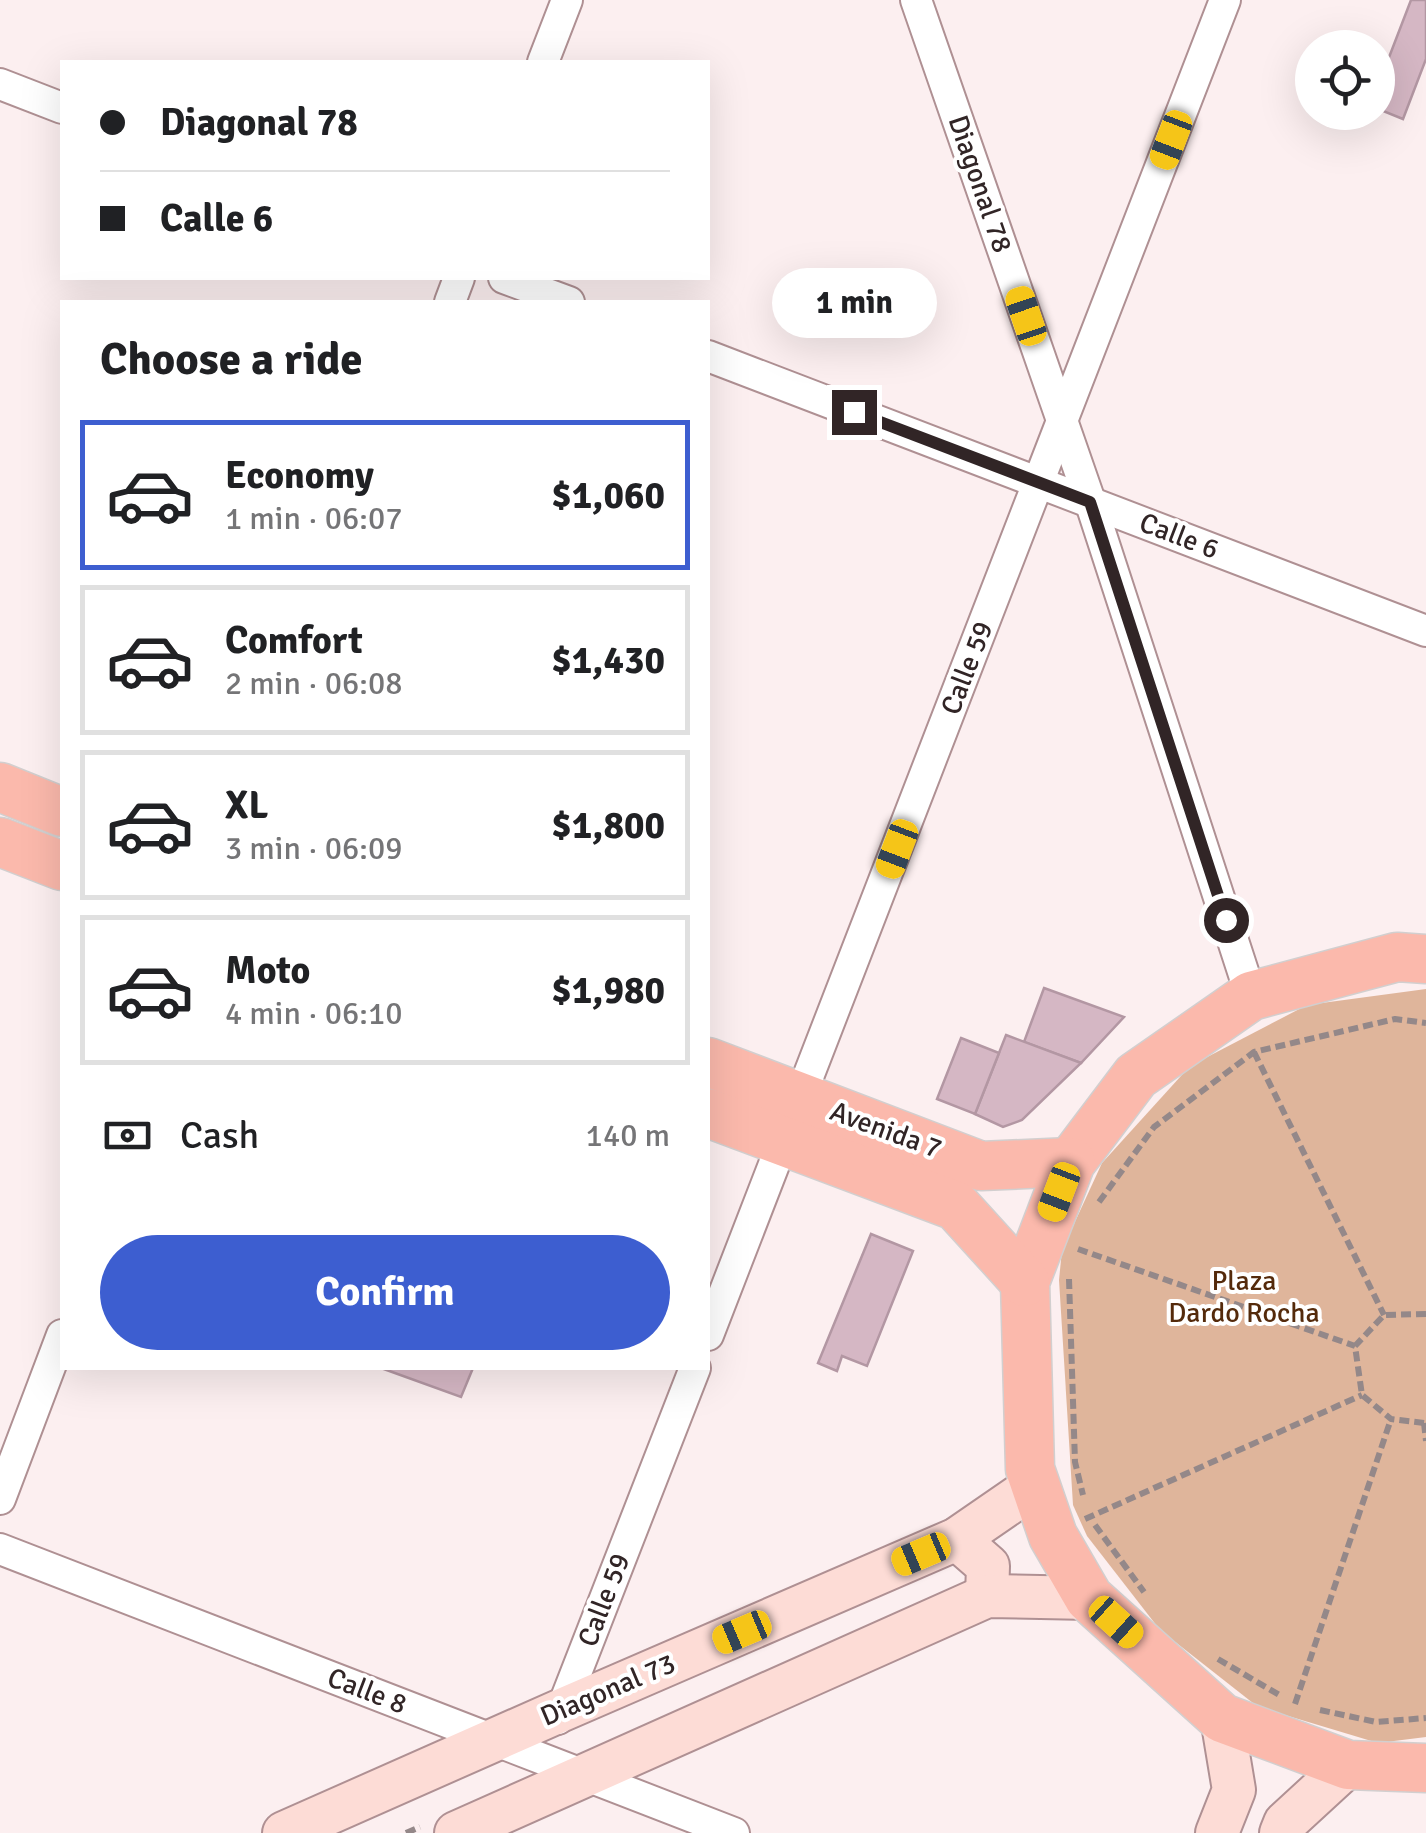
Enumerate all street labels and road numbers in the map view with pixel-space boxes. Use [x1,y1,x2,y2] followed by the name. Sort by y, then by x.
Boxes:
[941,111,1019,257] street label: Diagonal 78
[1135,505,1223,567] street label: Calle 6
[934,617,1000,719] street label: Calle 59
[826,1094,946,1166] street label: Avenida 7
[571,1549,637,1651] street label: Calle 59
[535,1646,681,1734] street label: Diagonal 73
[323,1660,411,1722] street label: Calle 8

